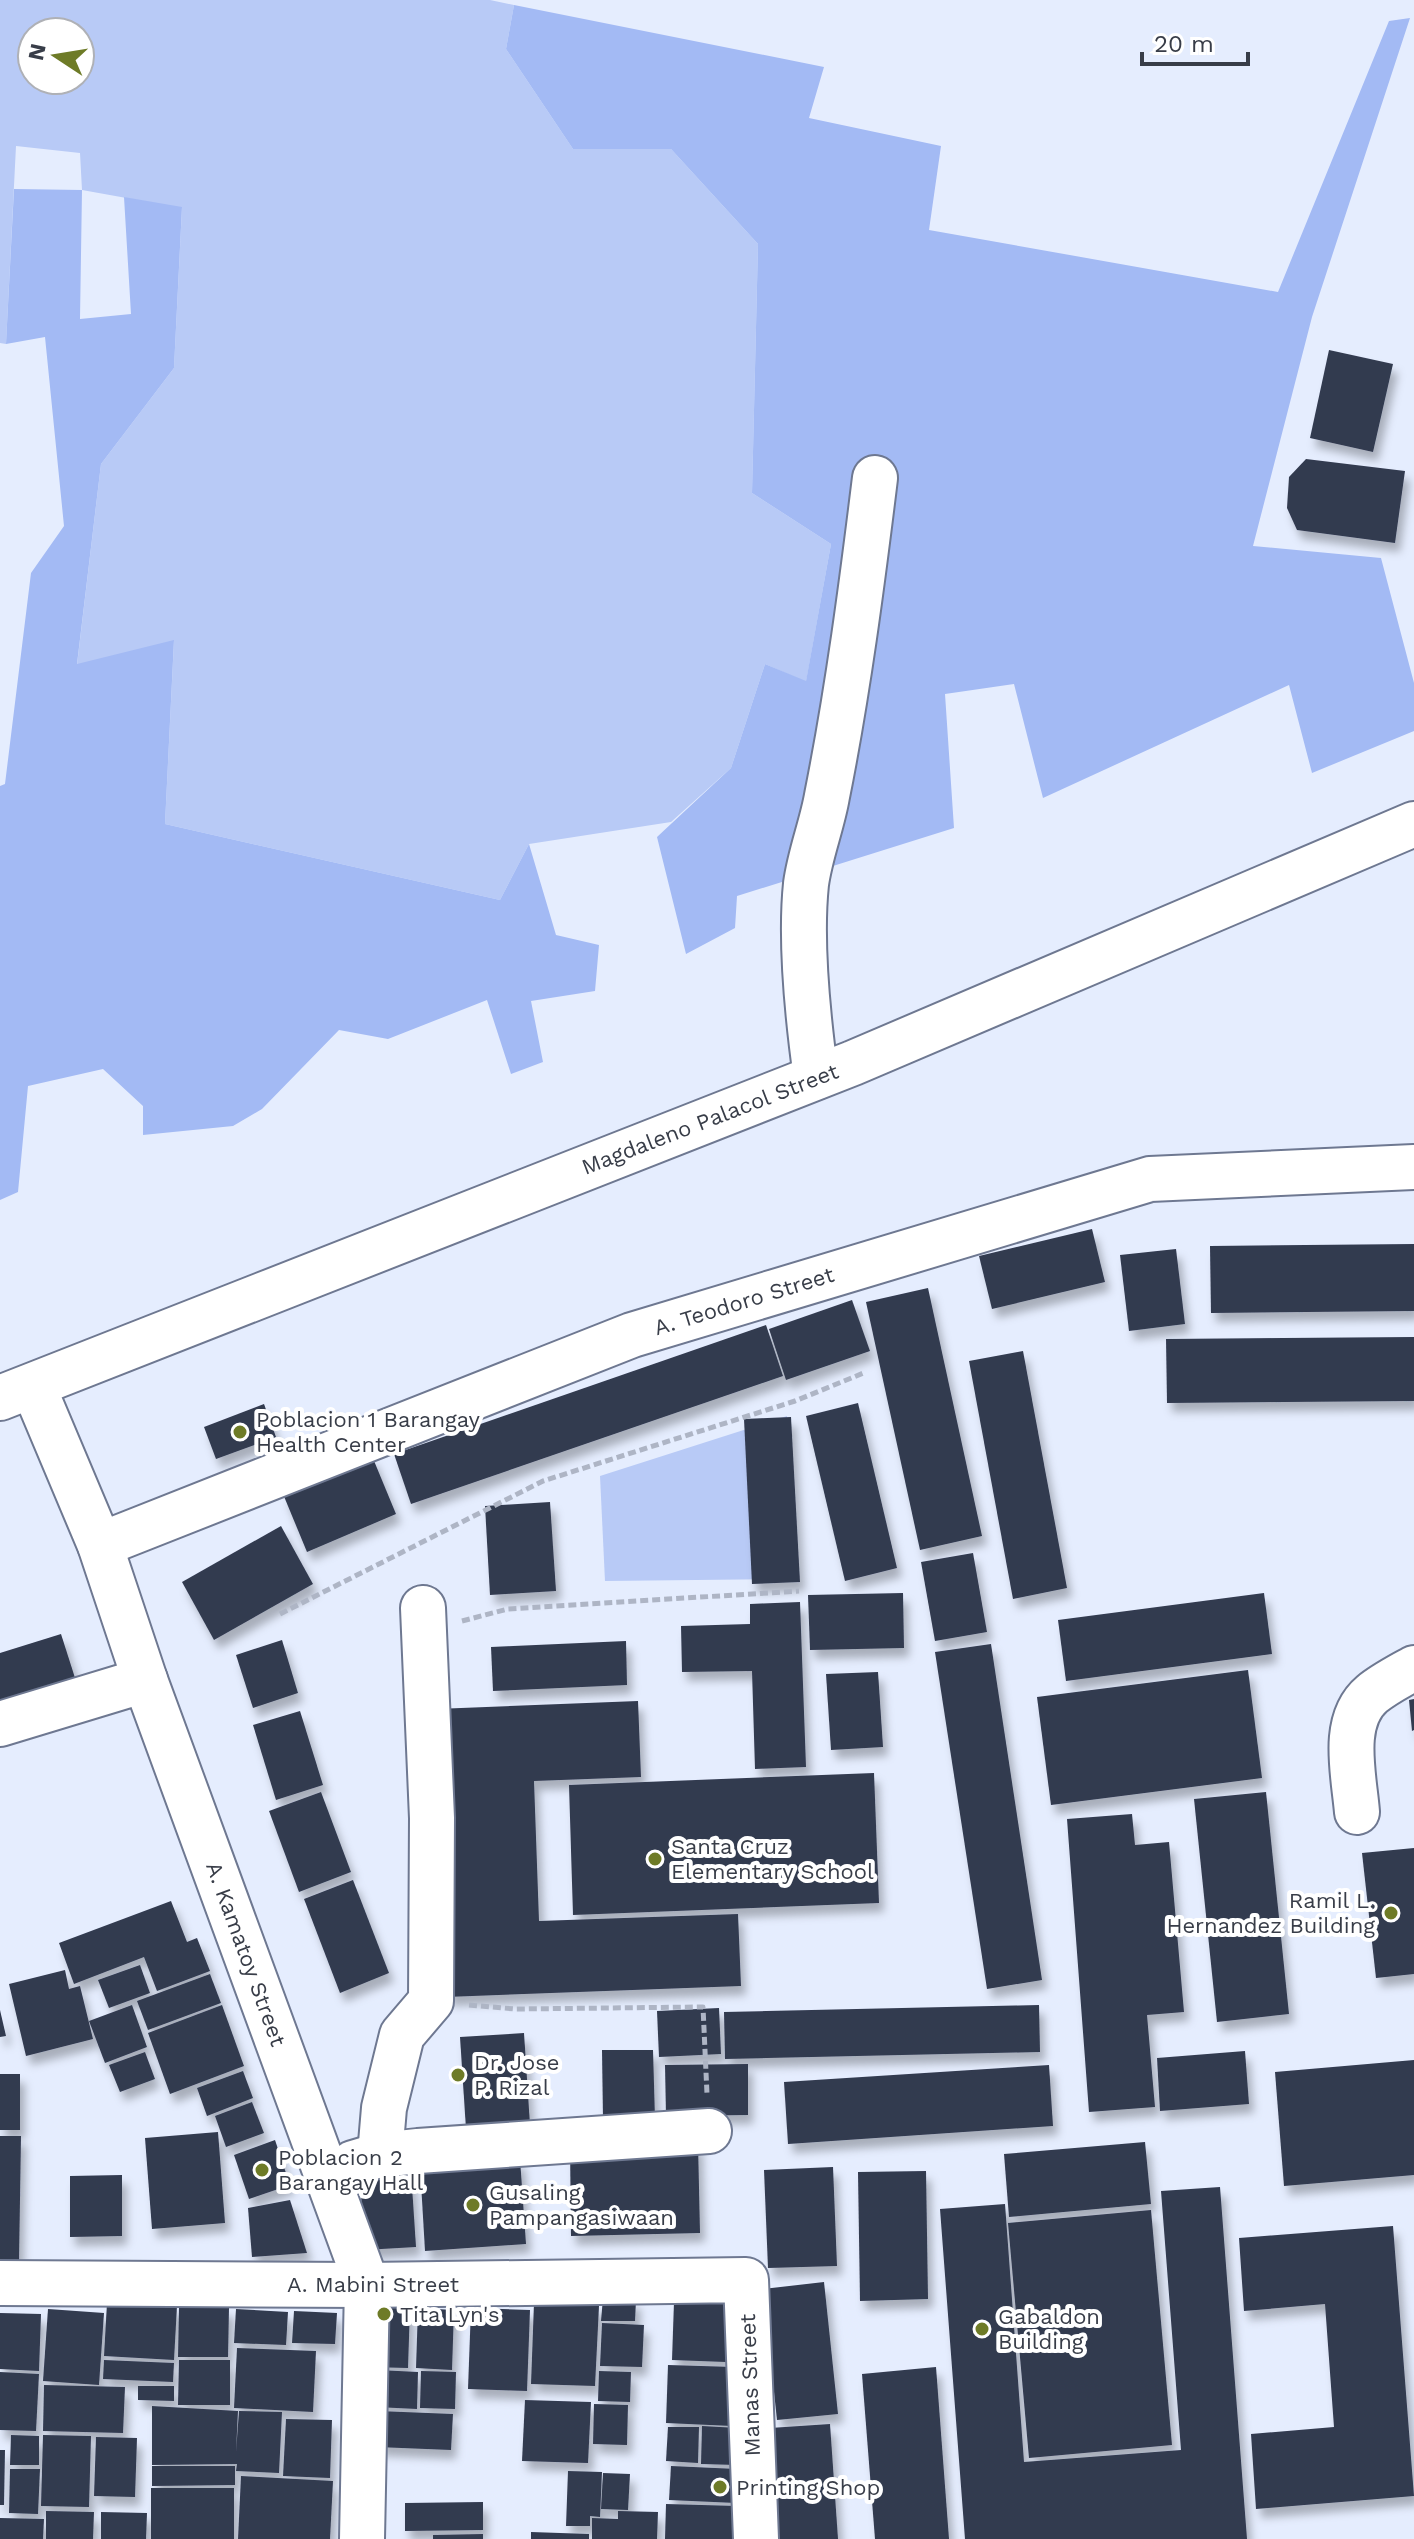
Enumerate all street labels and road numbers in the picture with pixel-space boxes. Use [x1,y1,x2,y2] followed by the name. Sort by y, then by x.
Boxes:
[578,1058,842,1180] street label: Magdaleno Palacol Street
[651,1262,837,1340] street label: A. Teodoro Street
[201,1858,291,2050] street label: A. Kamatoy Street
[287,2272,459,2297] street label: A. Mabini Street
[735,2313,765,2457] street label: Manas Street

